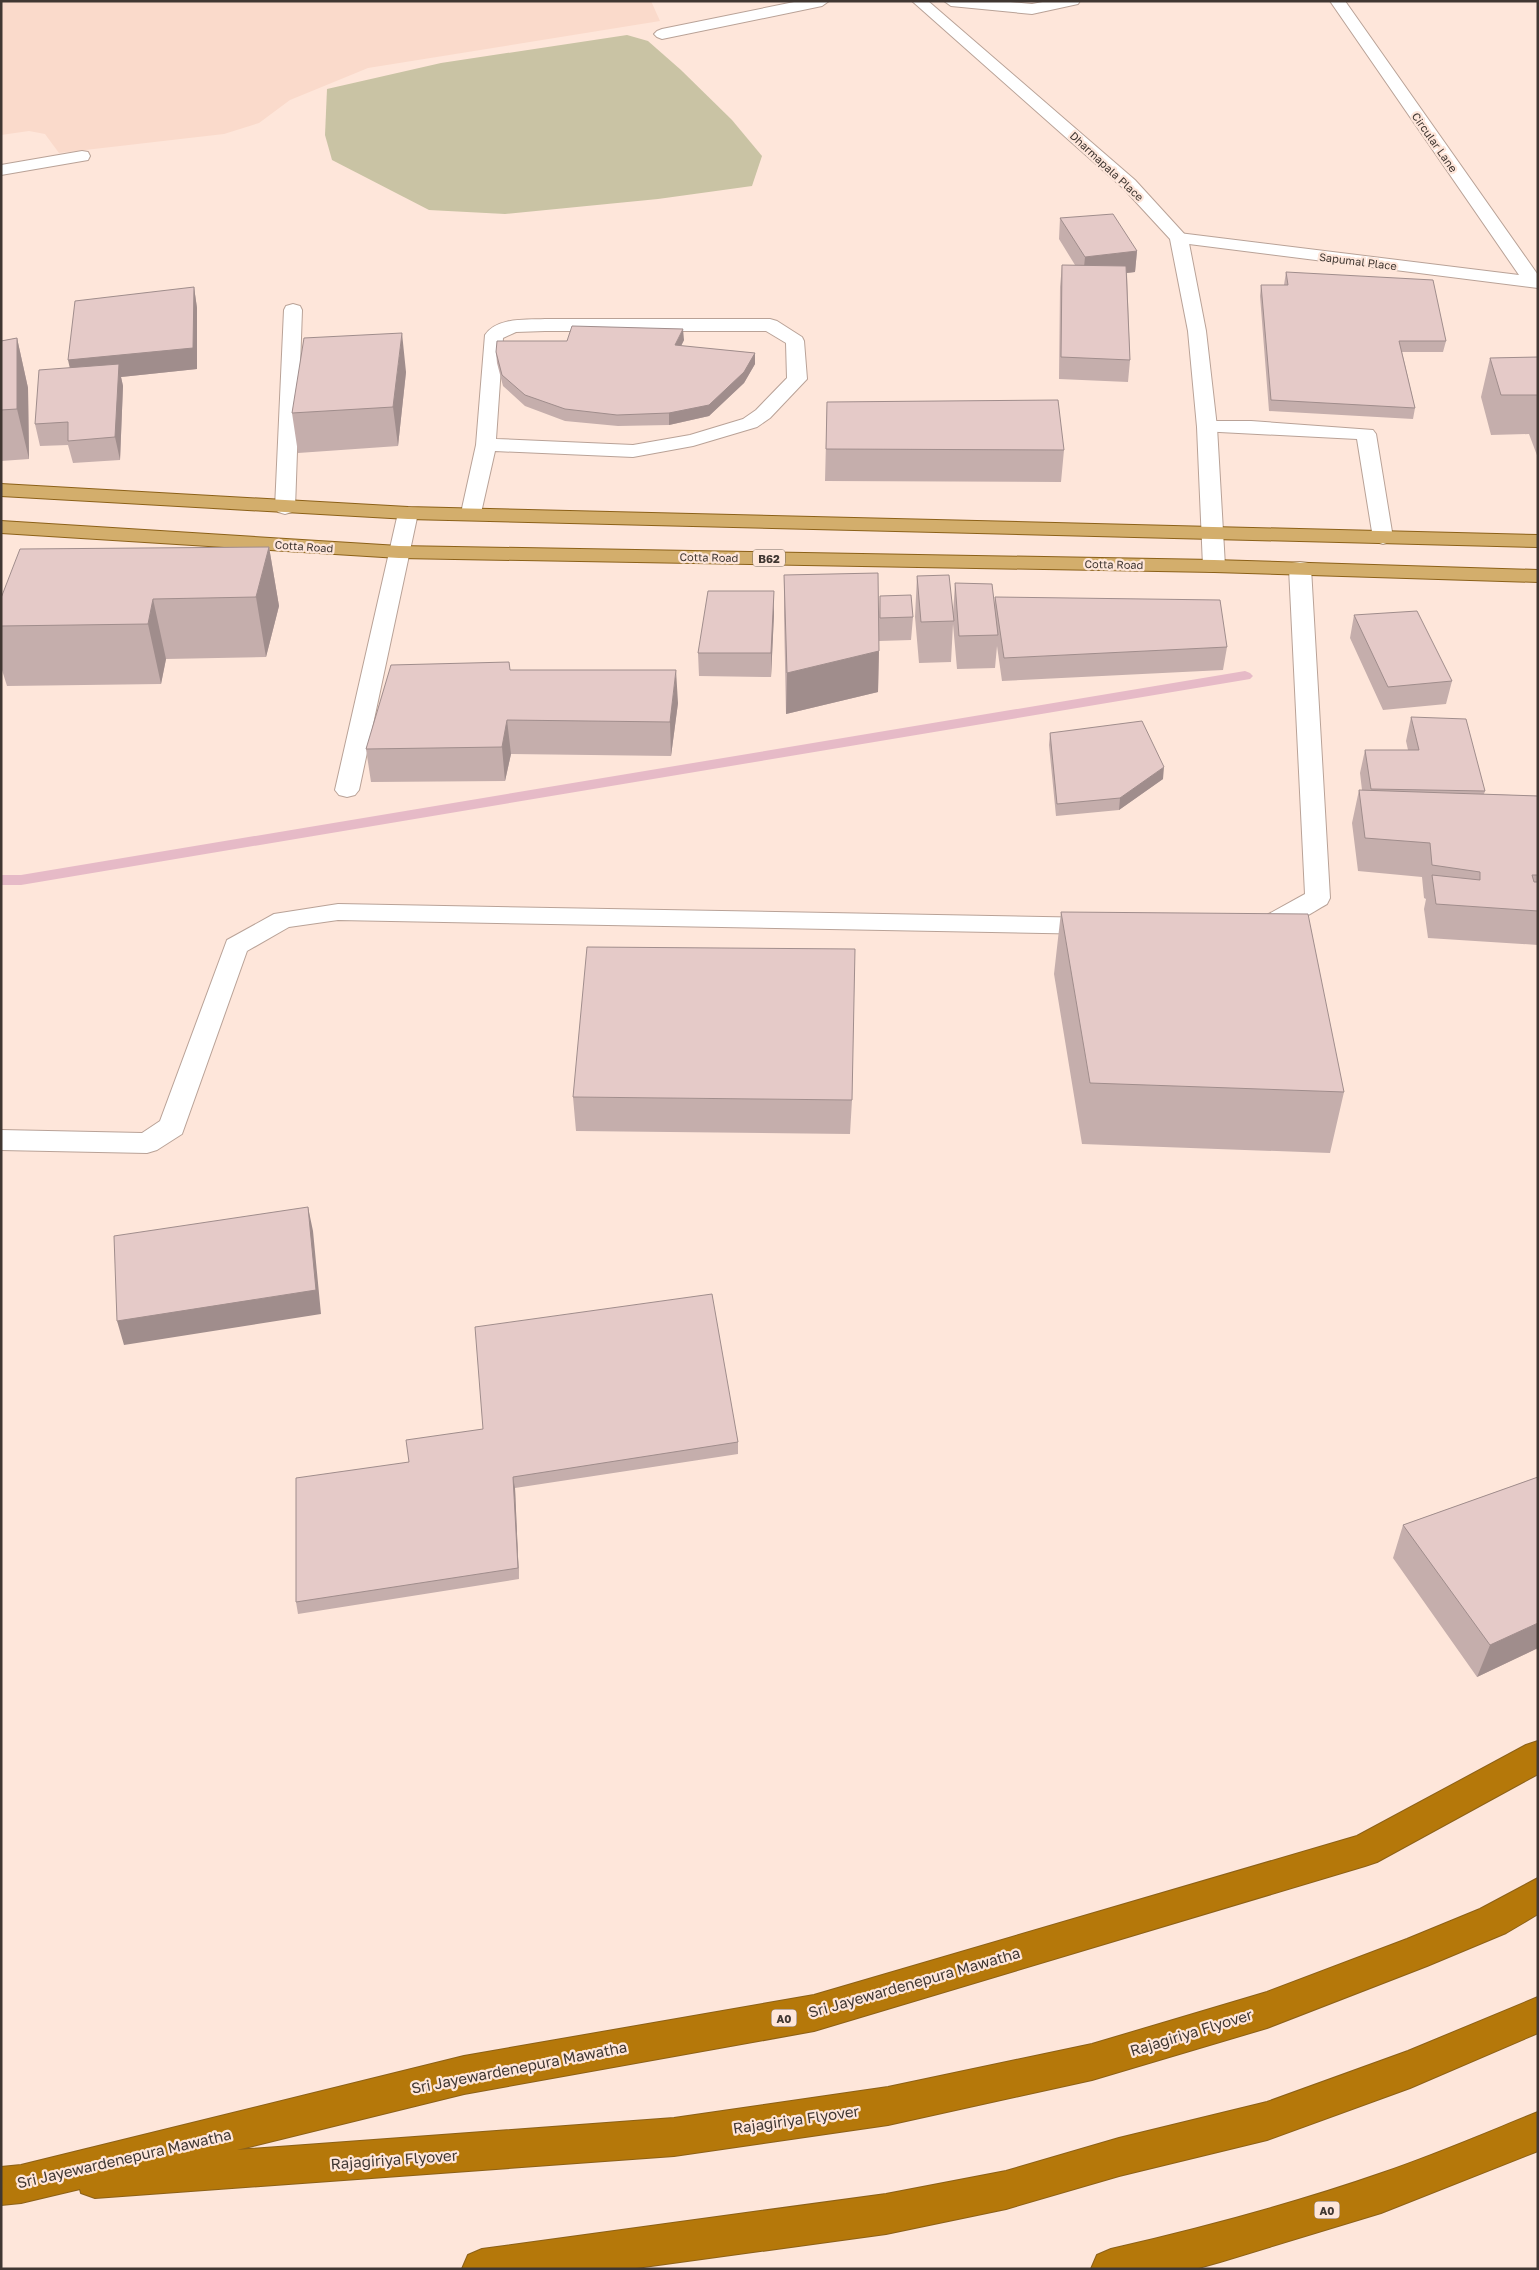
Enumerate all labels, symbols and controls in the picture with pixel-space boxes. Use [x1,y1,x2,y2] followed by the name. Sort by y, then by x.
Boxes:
[1410,110,1460,174] street label: Circular Lane
[1068,129,1146,203] street label: Dharmapala Place
[1318,250,1398,272] street label: Sapumal Place
[274,537,334,555] street label: Cotta Road
[680,550,738,564] street label: Cotta Road
[753,550,785,566] road number: B62
[1085,557,1143,571] street label: Cotta Road
[806,1943,1022,2021] street label: Sri Jayewardenepura Mawatha
[1128,2005,1255,2059] street label: Rajagiriya Flyover
[772,2010,796,2026] road number: A0
[410,2037,628,2097] street label: Sri Jayewardenepura Mawatha
[732,2101,860,2137] street label: Rajagiriya Flyover
[15,2125,233,2191] street label: Sri Jayewardenepura Mawatha
[330,2146,458,2172] street label: Rajagiriya Flyover
[1314,2202,1340,2218] road number: A0

